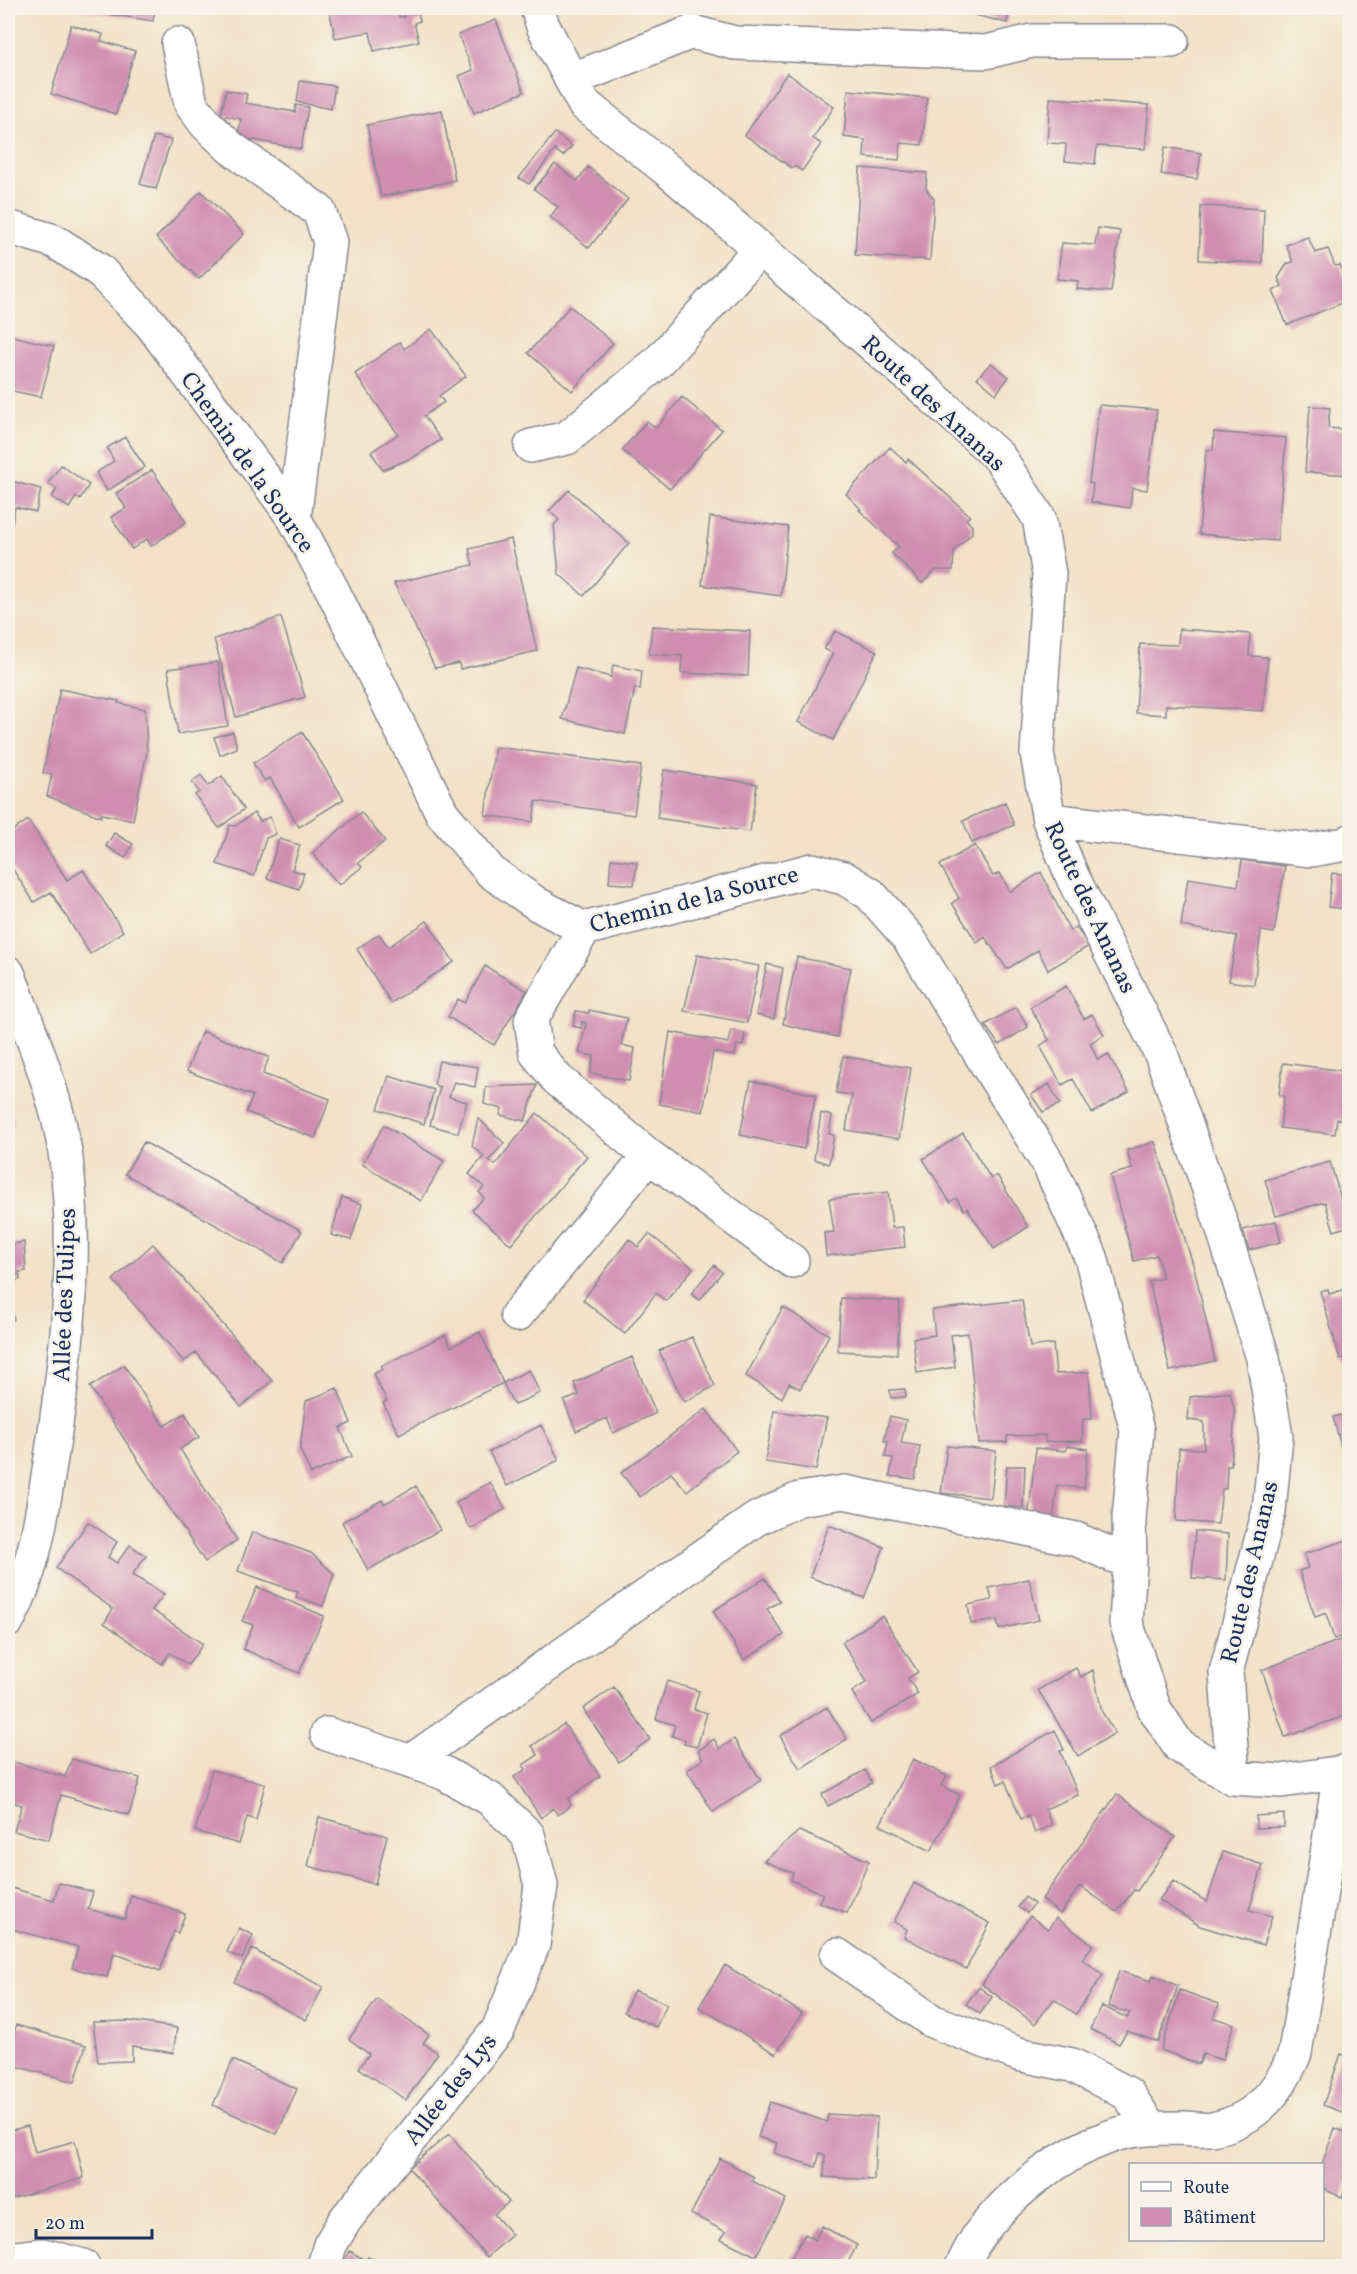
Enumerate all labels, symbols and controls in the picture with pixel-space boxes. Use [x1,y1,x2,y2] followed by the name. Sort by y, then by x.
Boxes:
[853,328,1012,480] street label: Route des Ananas
[171,366,322,561] street label: Chemin de la Source
[1034,816,1144,999] street label: Route des Ananas
[586,859,803,943] street label: Chemin de la Source
[46,1207,86,1383] street label: Allée des Tulipes
[1213,1478,1288,1667] street label: Route des Ananas
[397,2027,506,2153] street label: Allée des Lys
[1129,2163,1324,2241] legend
[1183,2176,1229,2201] text: Route
[36,2202,152,2240] scale bar
[1183,2206,1256,2231] text: Bâtiment
[45,2212,85,2237] text: 20 m

